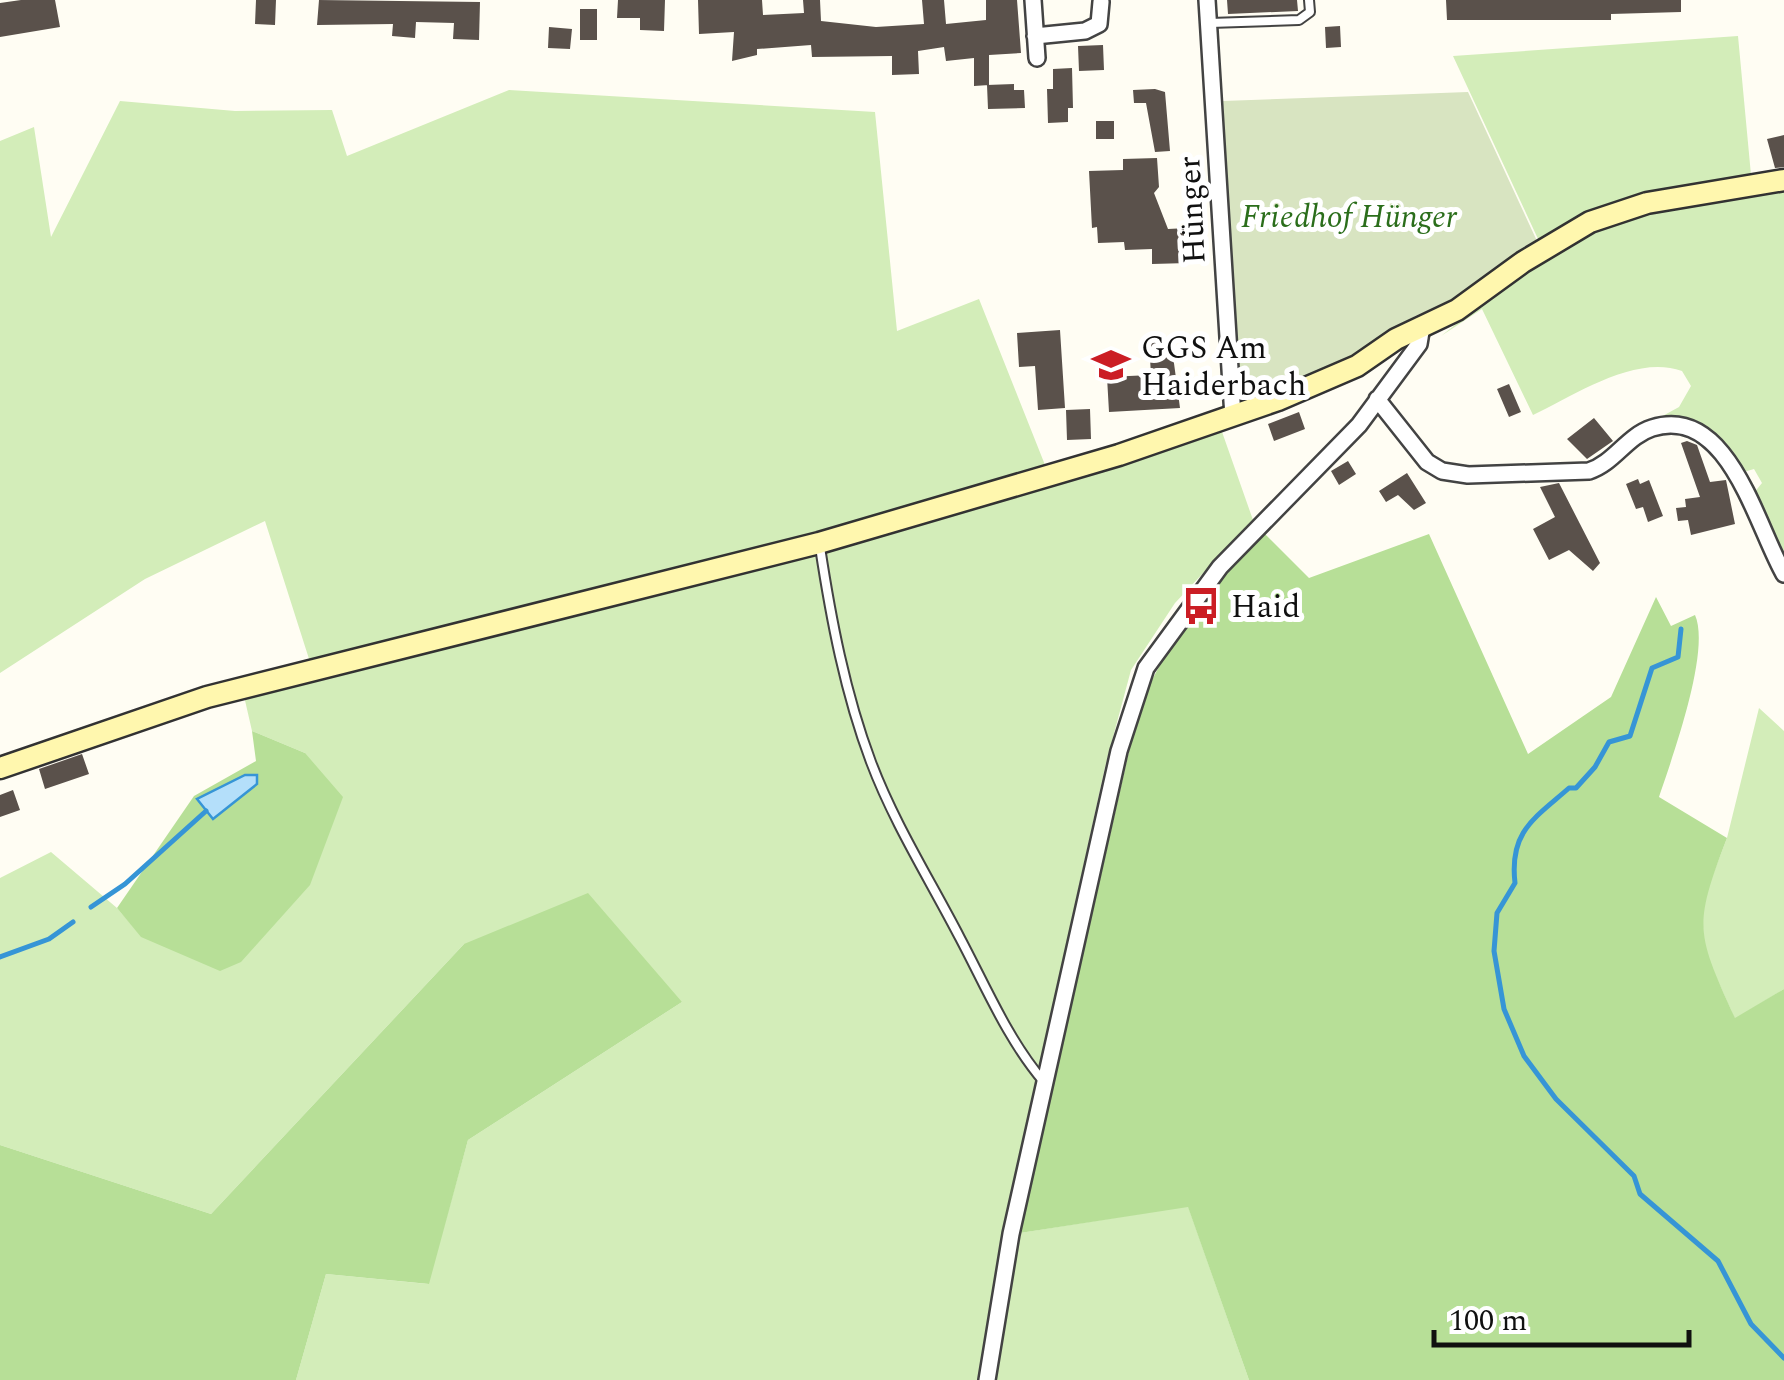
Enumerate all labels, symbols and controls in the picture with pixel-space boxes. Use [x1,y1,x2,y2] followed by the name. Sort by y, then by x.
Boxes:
[1165,155,1220,265] street label: Hünger
[1241,193,1458,242] park label: Friedhof Hünger
[1141,324,1306,410] place label: GGS Am Haiderbach
[1090,344,1132,386] school or university icon: GGS Am Haiderbach
[1231,583,1300,632] place label: Haid
[1180,585,1222,627] bus stop icon: Haid
[1434,1285,1689,1347] scale bar
[1449,1298,1527,1344] text: 100 m

